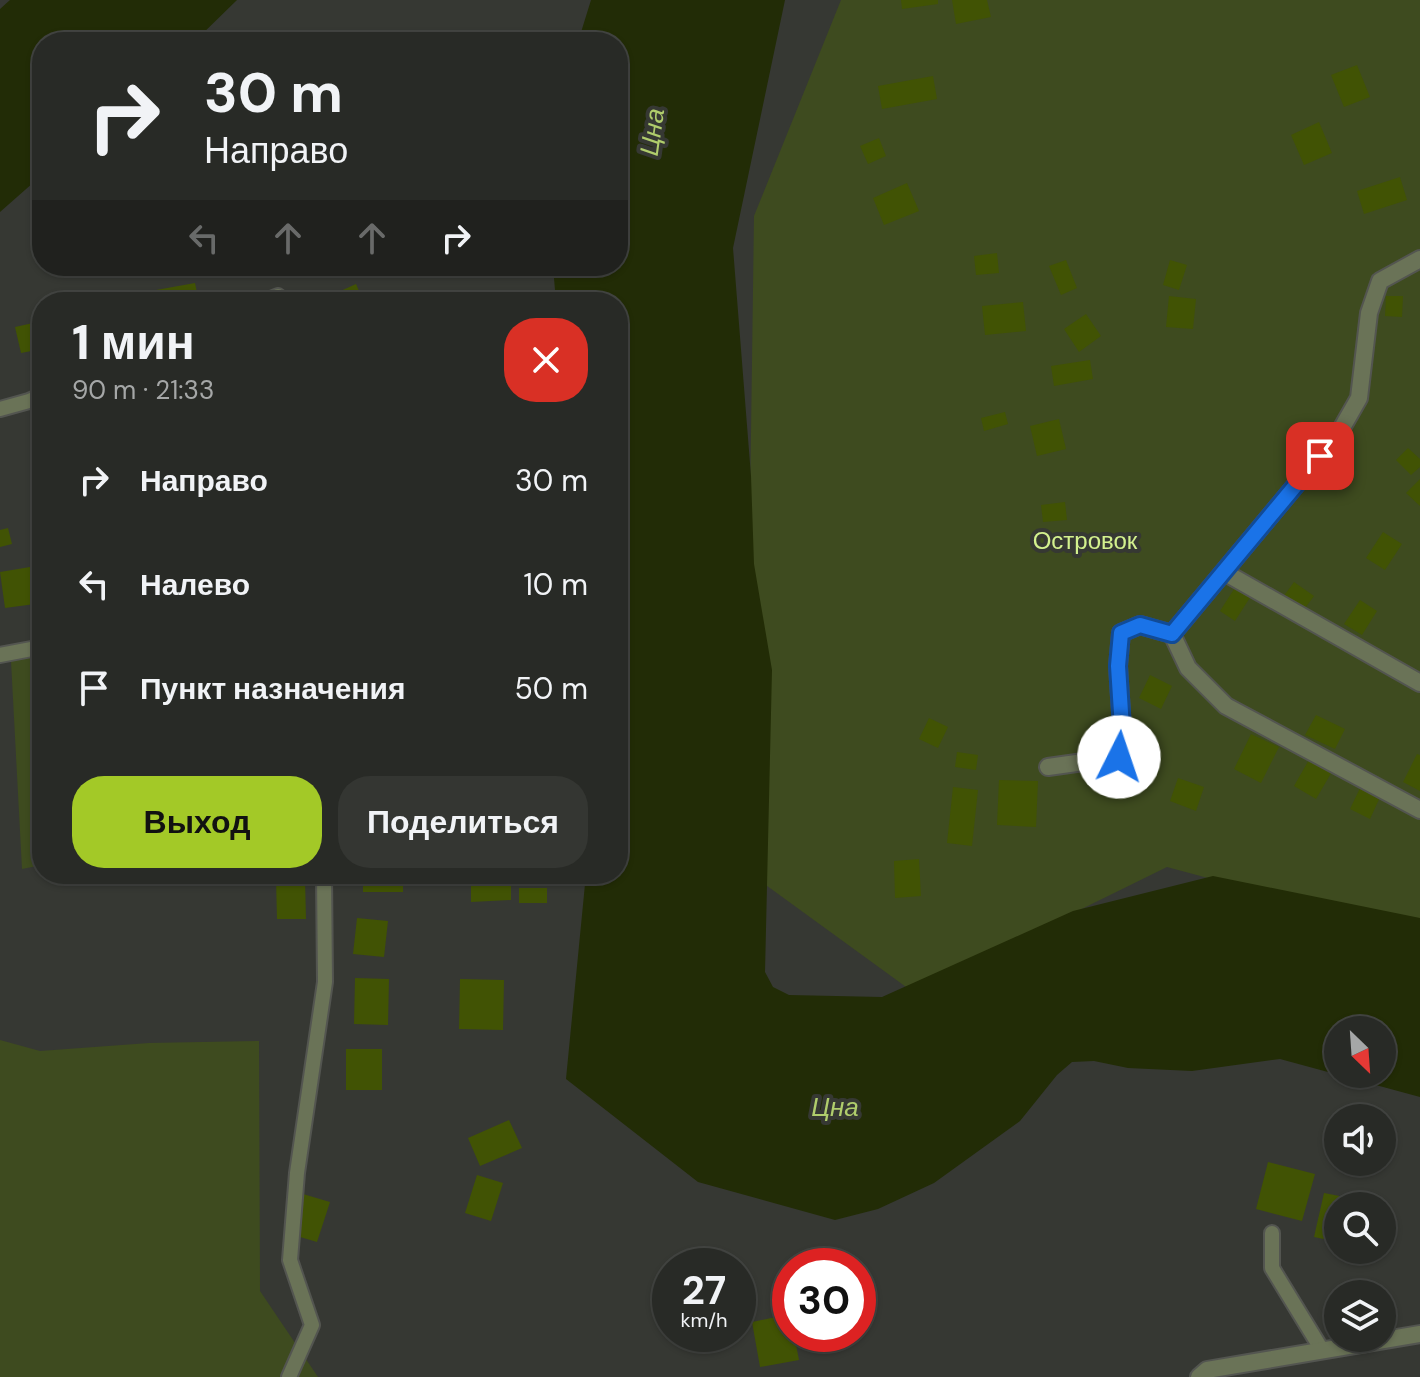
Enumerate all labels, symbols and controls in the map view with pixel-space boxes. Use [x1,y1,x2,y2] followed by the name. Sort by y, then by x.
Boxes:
[204,56,343,129] text: 30 m
[72,64,176,168] icon: right
[632,106,672,158] water label: Цна
[204,127,348,174] text: Направо
[182,216,226,260] icon: left
[266,216,310,260] icon: ahead
[350,216,394,260] icon: ahead
[434,216,478,260] icon: right
[72,311,195,374] text: 1 мин
[504,318,588,402] button: close
[72,373,214,407] text: 90 m · 21:33
[1286,422,1354,490] pin
[1298,434,1342,478] icon: arrive
[72,458,116,502] icon: right
[140,461,268,500] text: Направо
[515,461,588,500] text: 30 m
[1033,525,1138,556] park label: Островок
[72,562,116,606] icon: left
[140,565,250,604] text: Налево
[523,565,588,604] text: 10 m
[72,666,116,710] icon: arrive
[140,669,405,708] text: Пункт назначения
[514,669,588,708] text: 50 m
[1077,715,1161,799] position arrow
[72,776,322,868] button: Выход
[338,776,588,868] button: Поделиться
[1324,1016,1396,1088] north arrow
[1324,1016,1396,1352] map controls
[811,1090,859,1124] water label: Цна
[1324,1104,1396,1176] button: sound
[1324,1192,1396,1264] button: search
[772,1248,876,1352] speed limit sign: 30
[682,1264,726,1316] text: 27
[1324,1280,1396,1352] button: layers
[680,1307,728,1333] text: km/h

